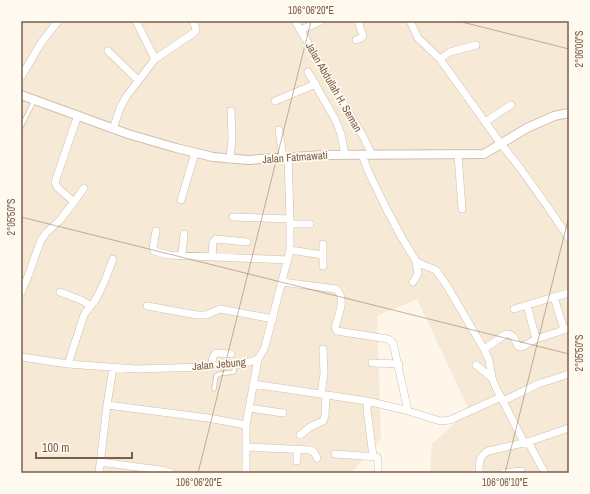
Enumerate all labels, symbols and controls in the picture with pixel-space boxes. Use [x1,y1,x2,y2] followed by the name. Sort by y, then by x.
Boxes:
[288,4,334,17] text: 106°06'20"E
[573,30,586,67] text: 2°06'00"S
[303,40,365,134] street label: Jalan Abdullah H. Seman
[262,148,328,166] street label: Jalan Fatmawati
[5,198,18,235] text: 2°05'50"S
[573,334,586,371] text: 2°05'50"S
[192,355,246,373] street label: Jalan Jebung
[36,434,132,460] scale bar
[42,440,69,456] text: 100 m
[176,476,222,489] text: 106°06'20"E
[482,476,528,489] text: 106°06'10"E

